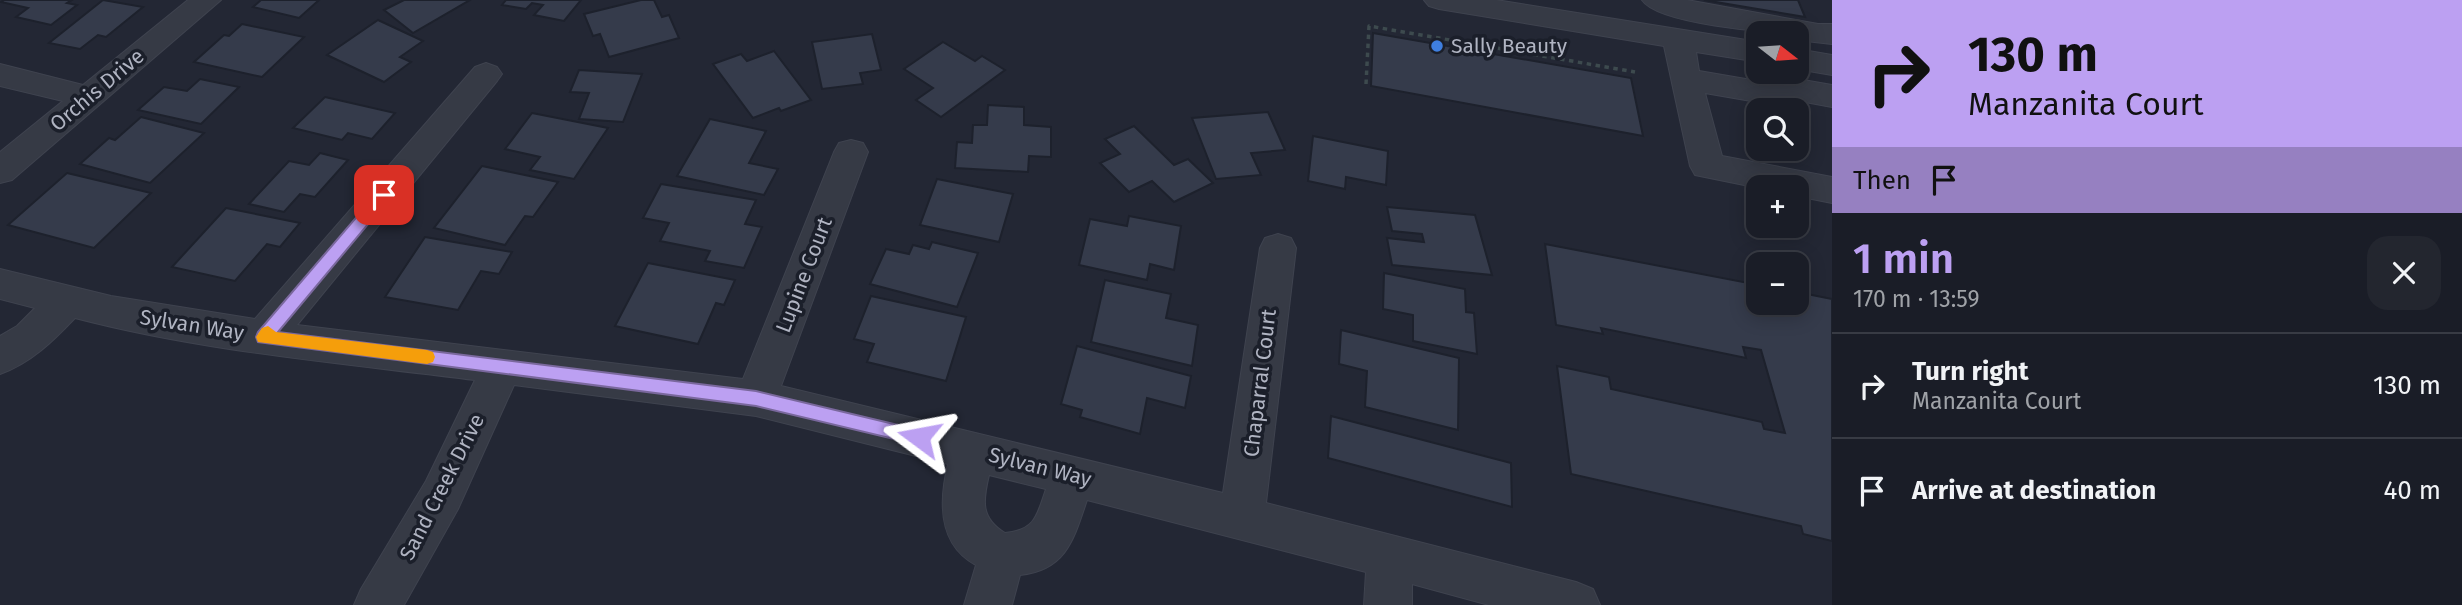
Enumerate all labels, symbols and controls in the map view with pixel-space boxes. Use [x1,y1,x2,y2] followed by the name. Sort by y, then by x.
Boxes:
[1746,21,1810,84] north arrow
[1746,21,1809,315] map controls
[1968,25,2098,84] text: 130 m
[1853,28,1944,119] icon: right
[1451,33,1568,59] place label: Sally Beauty
[1429,38,1445,54] marker: Sally Beauty
[45,43,149,137] street label: Orchis Drive
[1968,85,2203,123] text: Manzanita Court
[1746,98,1809,161] button: search
[1925,161,1963,199] icon: arrive
[354,165,414,225] pin
[1853,165,1911,196] text: Then
[1746,175,1809,238] button: +
[365,176,403,214] icon: arrive
[770,213,838,336] street label: Lupine Court
[1853,234,1954,284] text: 1 min
[2367,236,2441,310] button: close
[1746,252,1809,315] button: −
[1853,285,1980,313] text: 170 m · 13:59
[138,304,247,346] street label: Sylvan Way
[1238,307,1282,458] street label: Chaparral Court
[1912,356,2029,387] text: Turn right
[1853,367,1891,405] icon: right
[2373,370,2441,401] text: 130 m
[1912,387,2081,415] text: Manzanita Court
[882,400,956,474] position arrow
[394,410,490,564] street label: Sand Creek Drive
[986,442,1095,492] street label: Sylvan Way
[1853,472,1891,510] icon: arrive
[1912,475,2156,506] text: Arrive at destination
[2383,475,2441,506] text: 40 m

